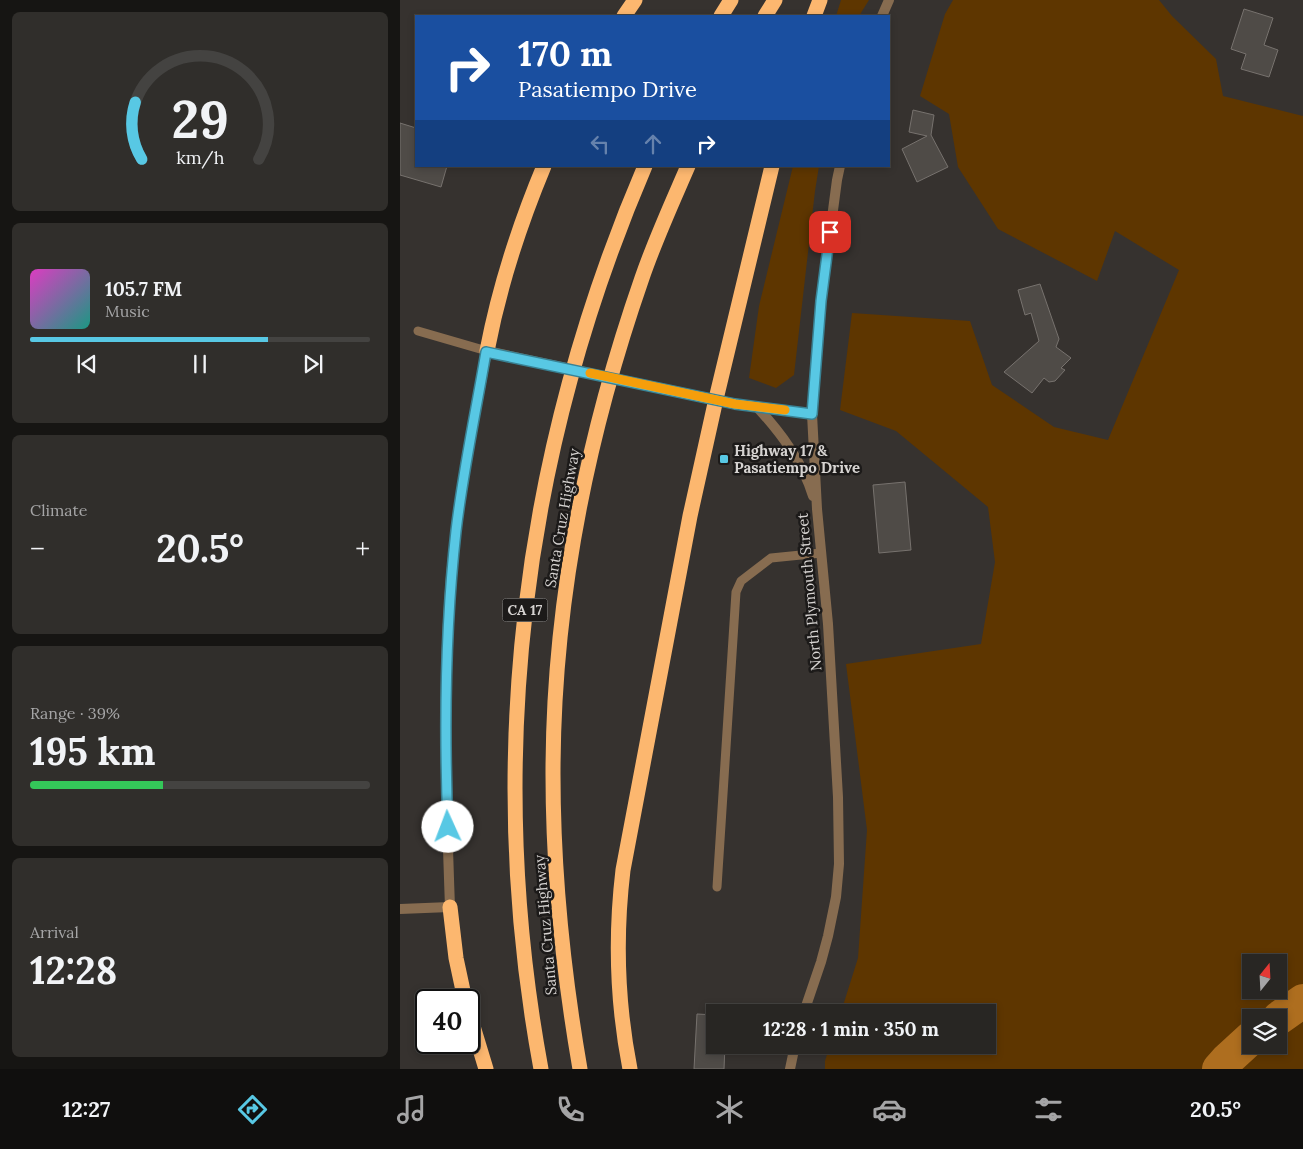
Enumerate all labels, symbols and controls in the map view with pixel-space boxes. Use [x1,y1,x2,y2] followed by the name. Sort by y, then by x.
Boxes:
[518,31,612,76] text: 170 m
[435,35,500,100] icon: right
[518,75,697,103] text: Pasatiempo Drive
[171,86,229,152] text: 29
[586,130,614,158] icon: left
[639,130,667,158] icon: ahead
[692,130,720,158] icon: right
[176,146,224,169] text: km/h
[809,211,851,253] pin
[816,218,844,246] icon: arrive
[105,277,182,301] text: 105.7 FM
[105,301,150,321] text: Music
[73,350,101,378] icon: previous
[186,350,214,378] icon: pause
[299,350,327,378] icon: next
[734,441,860,477] place label: Highway 17 & Pasatiempo Drive
[540,447,584,589] street label: Santa Cruz Highway
[718,453,730,465] marker: Highway 17 & Pasatiempo Drive
[30,500,87,520] text: Climate
[793,512,825,672] street label: North Plymouth Street
[156,524,244,572] text: 20.5°
[30,531,45,567] text: −
[355,531,370,567] text: +
[502,598,548,622] road number: CA 17
[30,703,120,723] text: Range · 39%
[30,727,155,775] text: 195 km
[421,800,473,852] position arrow
[529,854,561,996] street label: Santa Cruz Highway
[30,922,79,942] text: Arrival
[30,946,117,994] text: 12:28
[1242,954,1288,999] north arrow
[1242,954,1287,1054] map controls
[415,989,480,1054] speed limit sign: 40
[1242,1009,1287,1054] button: layers
[763,1017,939,1041] text: 12:28 · 1 min · 350 m
[235,1092,270,1127] icon: directions
[394,1092,429,1127] icon: music
[553,1092,588,1127] icon: phone
[712,1092,747,1127] icon: climate
[872,1092,907,1127] icon: car
[1031,1092,1066,1127] icon: filters
[62,1095,110,1123] text: 12:27
[1190,1095,1241,1123] text: 20.5°

